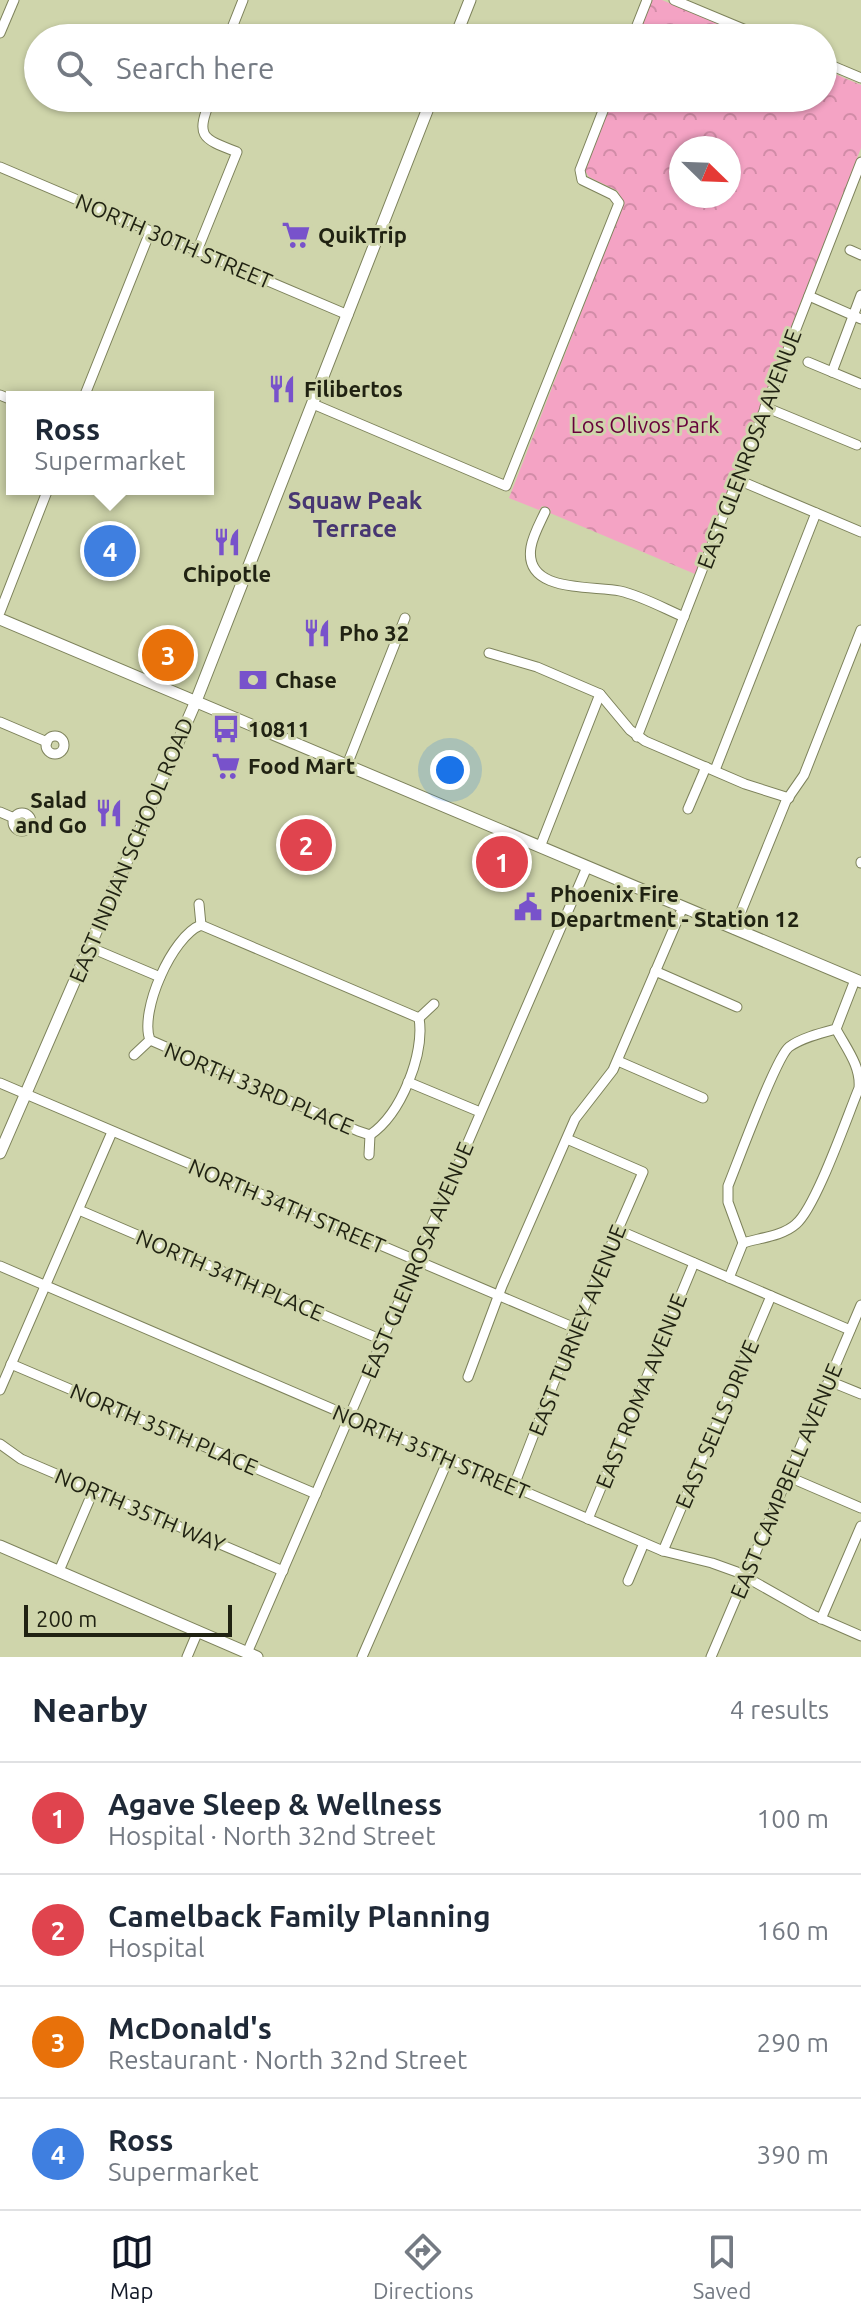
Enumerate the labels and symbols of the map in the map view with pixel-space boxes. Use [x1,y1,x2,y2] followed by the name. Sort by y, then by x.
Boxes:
[669,136,741,208] north arrow
[72,188,276,293] street label: NORTH 30TH STREET
[281,220,311,250] supermarket icon: QuikTrip
[318,222,407,247] place label: QuikTrip
[691,326,806,572] street label: EAST GLENROSA AVENUE
[267,374,297,404] restaurant icon: Filibertos
[304,376,403,401] place label: Filibertos
[571,412,719,437] park label: Los Olivos Park
[288,487,423,542] district label: Squaw Peak Terrace
[84,521,136,581] pin: 4
[212,527,242,557] restaurant icon: Chipotle
[183,561,271,586] place label: Chipotle
[302,618,332,648] restaurant icon: Pho 32
[339,620,409,645] place label: Pho 32
[142,625,194,685] pin: 3
[238,665,268,695] bank icon: Chase
[275,667,337,692] place label: Chase
[63,714,198,986] street label: EAST INDIAN SCHOOL ROAD
[211,714,241,744] bus stop icon: 10811
[248,716,310,741] place label: 10811
[430,750,470,790] your location
[211,751,241,781] supermarket icon: Food Mart
[248,753,355,778] place label: Food Mart
[15,787,87,837] place label: Salad and Go
[94,798,124,828] restaurant icon: Salad and Go
[280,815,332,875] pin: 2
[476,832,528,892] pin: 1
[550,881,799,931] place label: Phoenix Fire Department - Station 12
[513,892,543,922] public building icon: Phoenix Fire Department - Station 12
[161,1036,358,1139] street label: NORTH 33RD PLACE
[355,1138,478,1382] street label: EAST GLENROSA AVENUE
[185,1153,389,1258] street label: NORTH 34TH STREET
[523,1221,630,1439] street label: EAST TURNEY AVENUE
[133,1224,328,1325] street label: NORTH 34TH PLACE
[590,1290,691,1492] street label: EAST ROMA AVENUE
[670,1336,763,1512] street label: EAST SELLS DRIVE
[725,1360,846,1602] street label: EAST CAMPBELL AVENUE
[67,1378,262,1479] street label: NORTH 35TH PLACE
[329,1399,533,1504] street label: NORTH 35TH STREET
[52,1462,229,1557] street label: NORTH 35TH WAY
[24,1601,232,1637] scale bar

